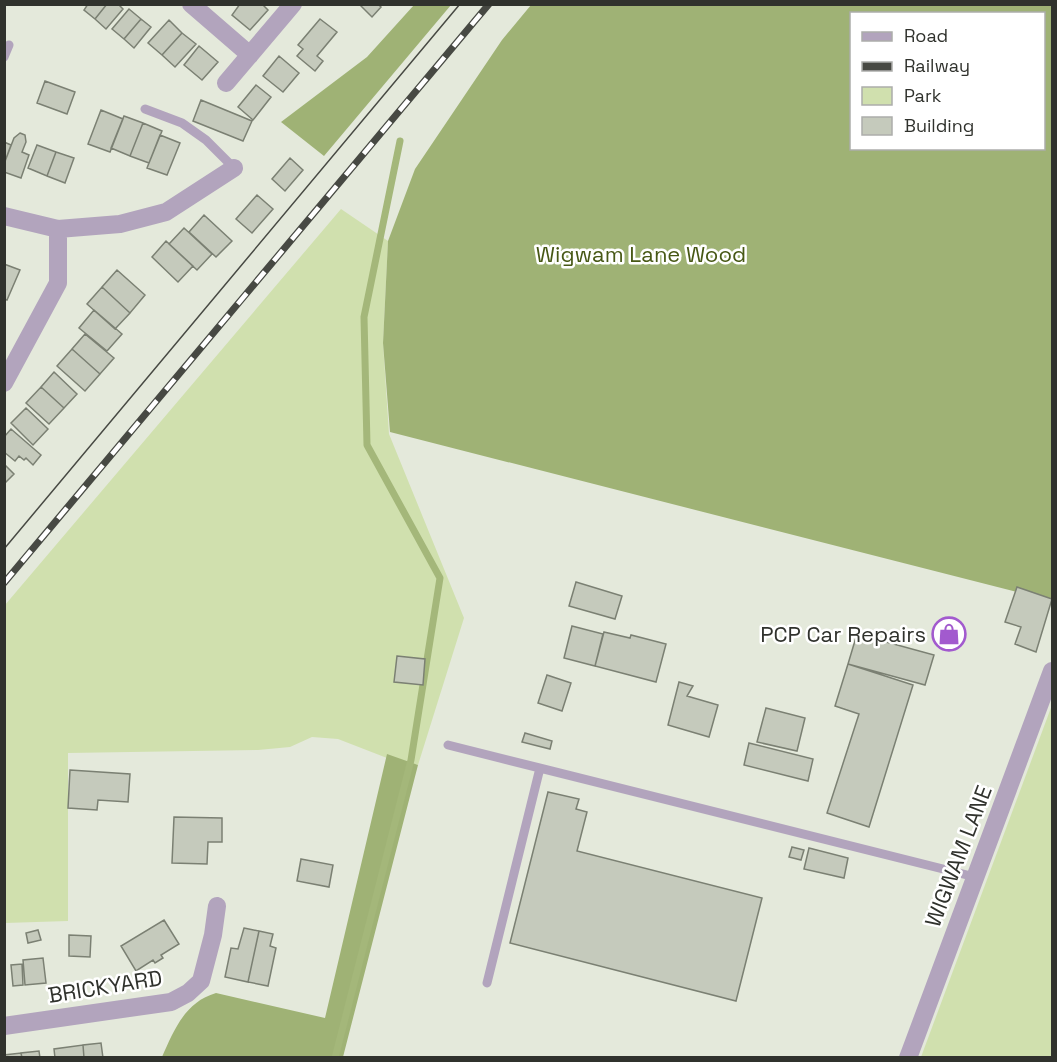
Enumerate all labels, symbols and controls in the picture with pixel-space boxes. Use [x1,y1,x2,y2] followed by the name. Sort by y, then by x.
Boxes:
[850,12,1045,150] legend
[904,24,948,47] text: Road
[904,54,970,77] text: Railway
[904,84,942,107] text: Park
[904,114,974,137] text: Building
[536,240,746,268] park label: Wigwam Lane Wood
[931,616,967,652] shop icon: PCP Car Repairs
[760,620,926,648] place label: PCP Car Repairs
[918,781,998,931] street label: WIGWAM LANE
[46,963,164,1009] street label: BRICKYARD

